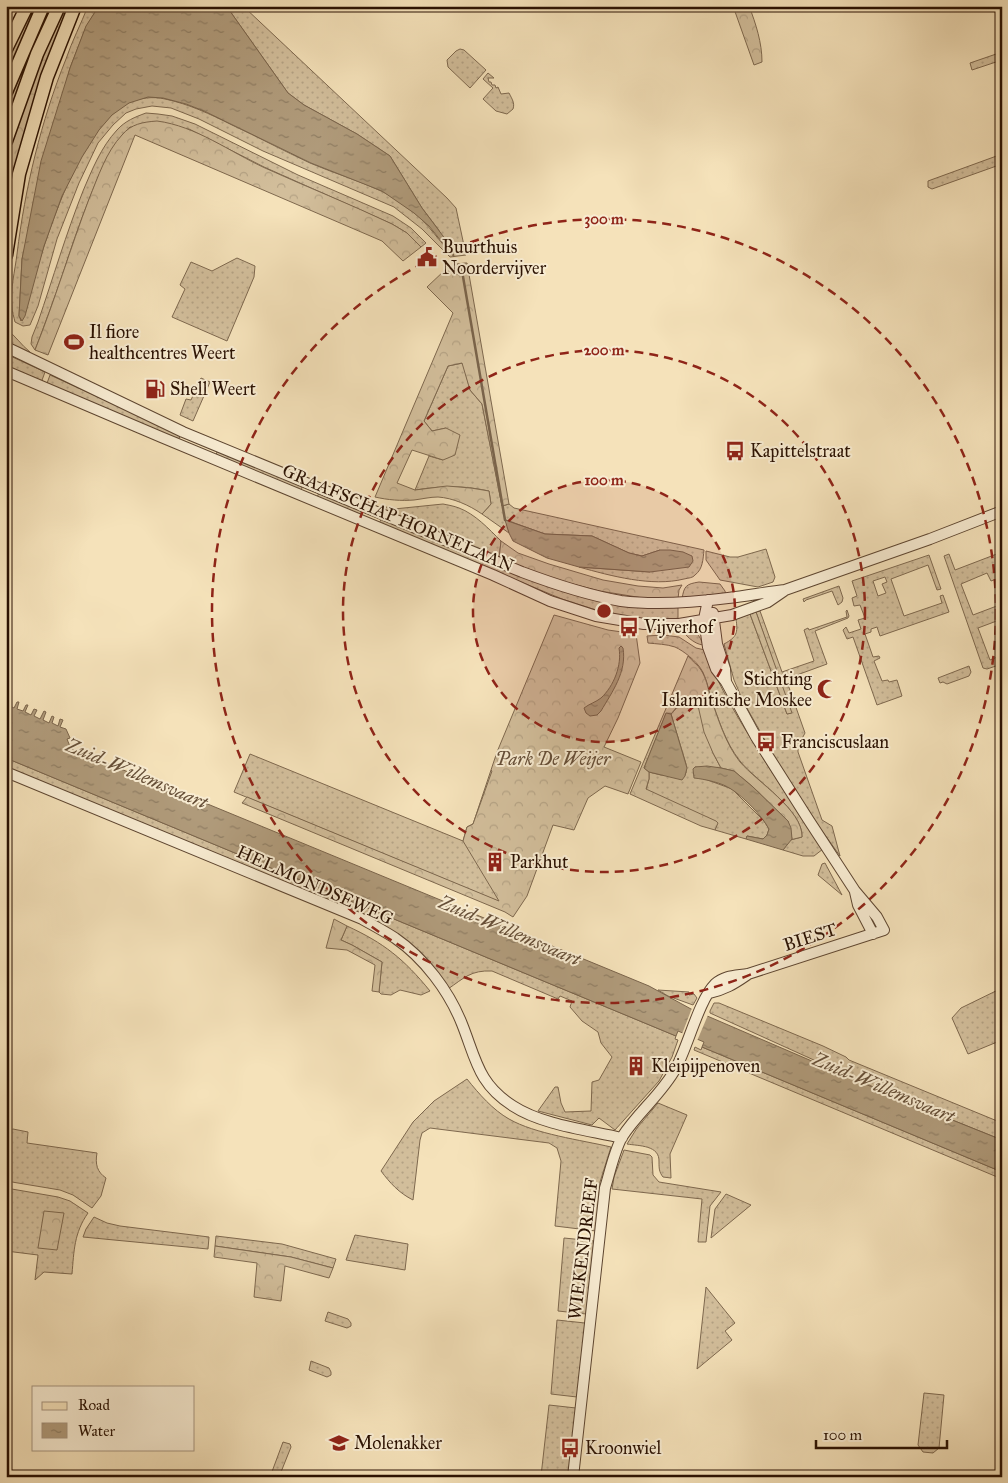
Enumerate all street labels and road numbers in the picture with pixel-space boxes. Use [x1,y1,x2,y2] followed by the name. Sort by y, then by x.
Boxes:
[279,459,517,577] street label: GRAAFSCHAP HORNELAAN
[233,841,397,929] street label: HELMONDSEWEG
[780,918,840,956] street label: BIEST
[563,1177,603,1321] street label: WIEKENDREEF

